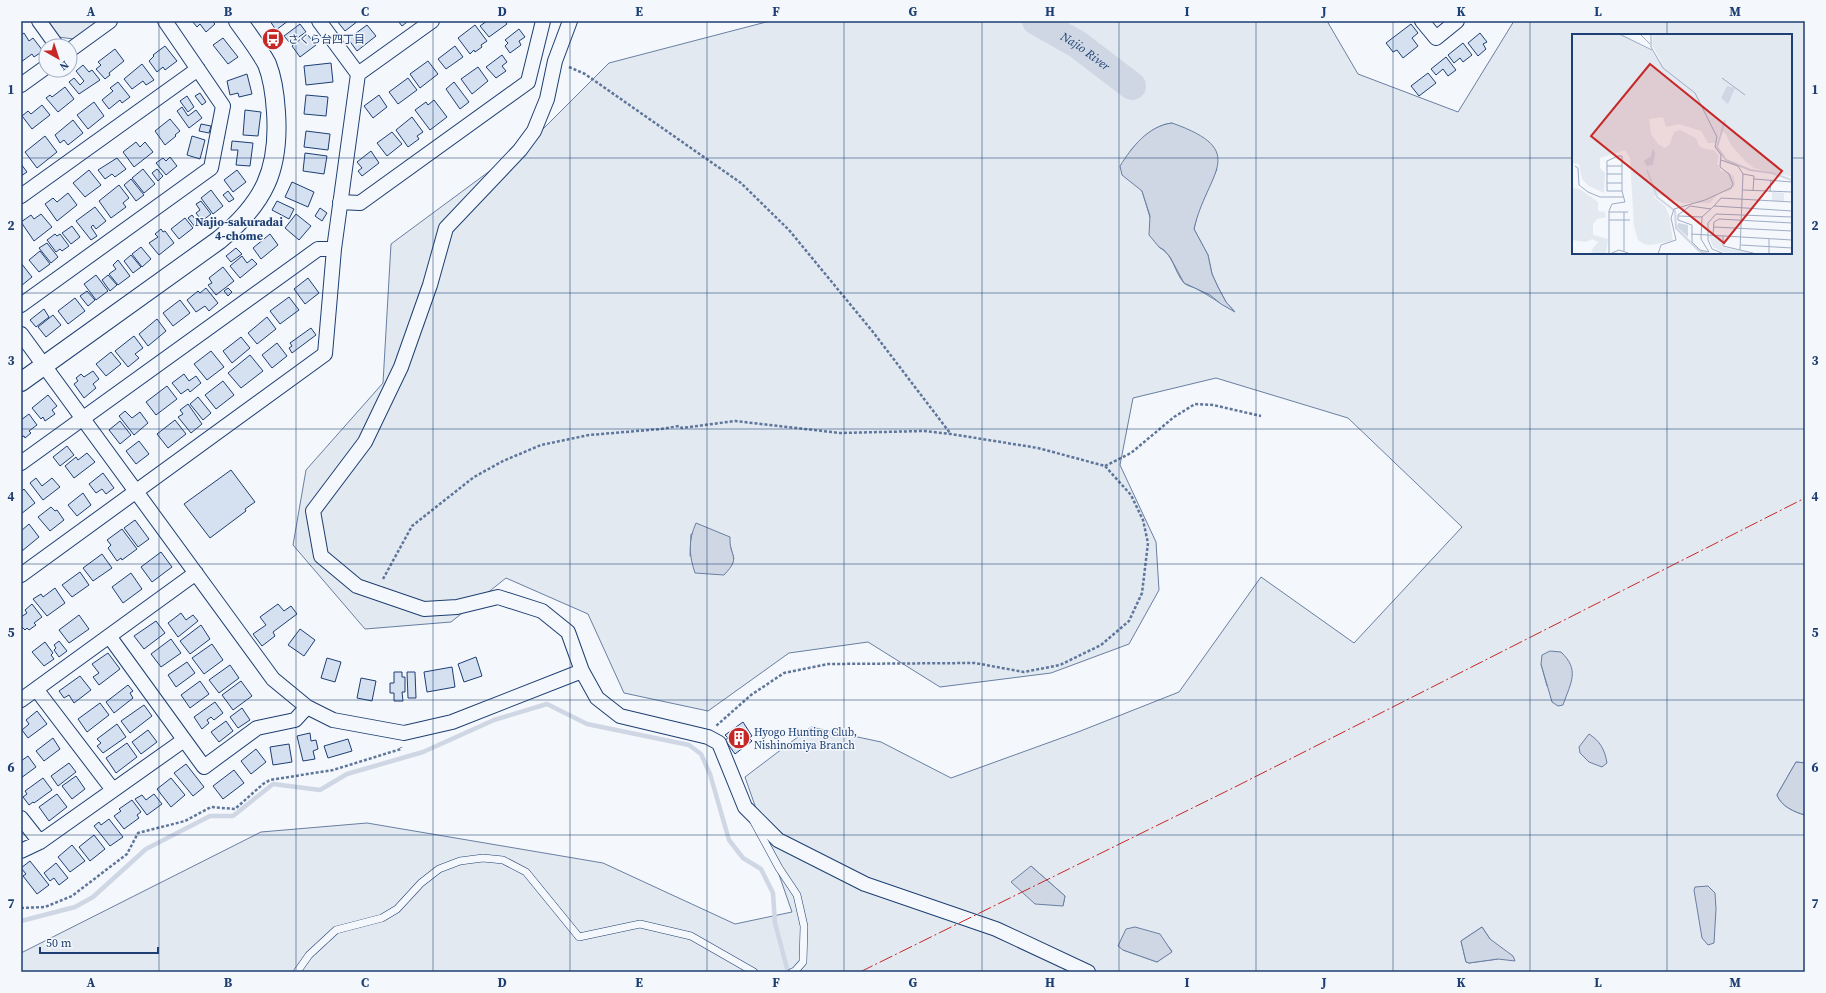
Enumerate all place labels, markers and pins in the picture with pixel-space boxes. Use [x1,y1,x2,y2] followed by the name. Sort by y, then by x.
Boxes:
[260,26,286,52] bus stop icon: さくら台四丁目
[288,32,365,47] place label: さくら台四丁目
[726,725,752,751] building icon: Hyogo Hunting Club, Nishinomiya Branch
[754,725,857,753] place label: Hyogo Hunting Club, Nishinomiya Branch

